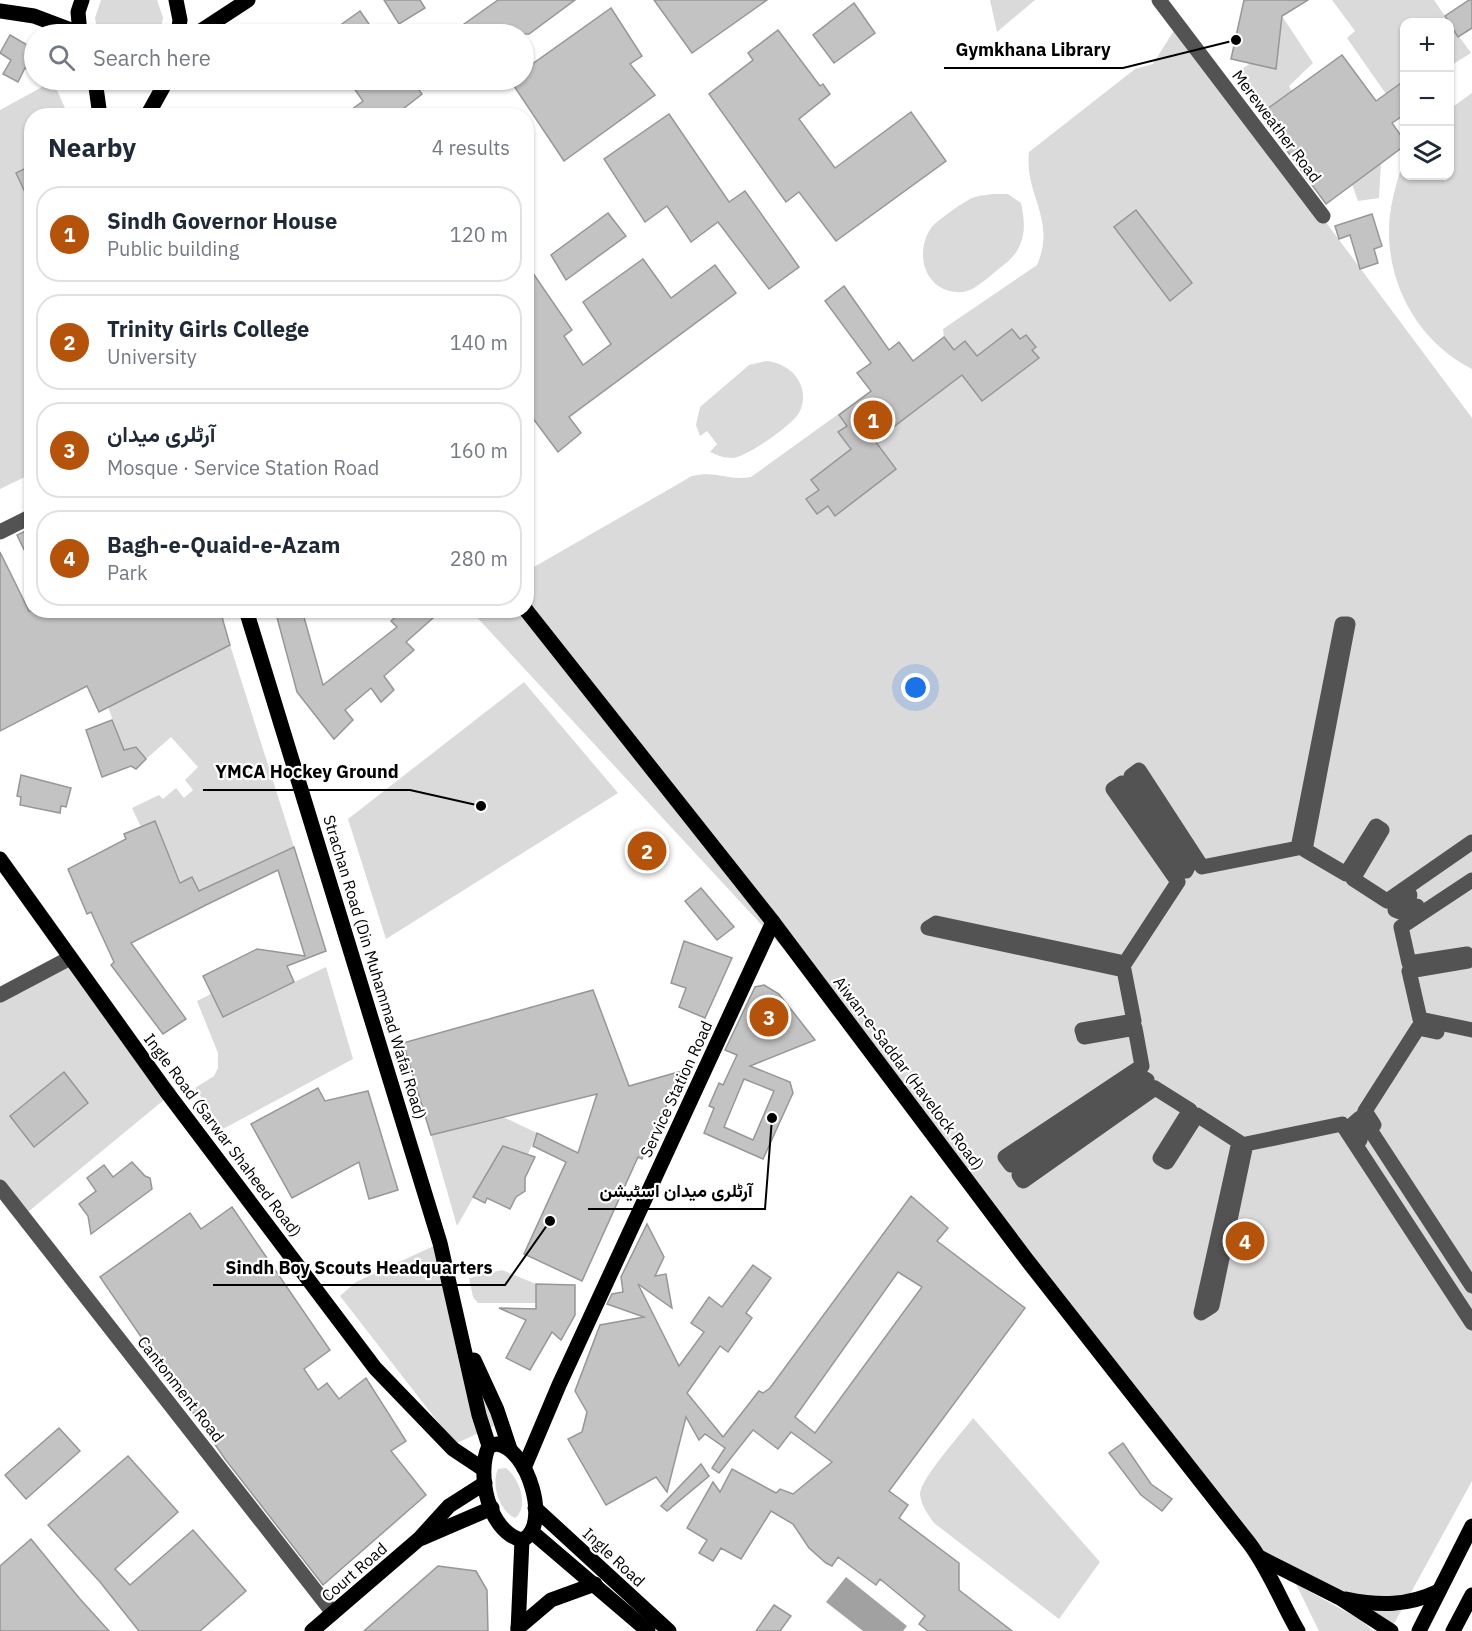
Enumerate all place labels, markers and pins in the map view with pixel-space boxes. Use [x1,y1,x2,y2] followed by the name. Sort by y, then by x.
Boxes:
[944,32,1123,68] callout: Gymkhana Library
[854,398,892,442] pin: 1
[203,754,410,790] callout: YMCA Hockey Ground
[628,828,666,874] pin: 2
[750,994,788,1040] pin: 3
[588,1173,765,1209] callout: آرٹلری میدان اسٹیشن
[1226,1218,1264,1264] pin: 4
[213,1249,505,1285] callout: Sindh Boy Scouts Headquarters

